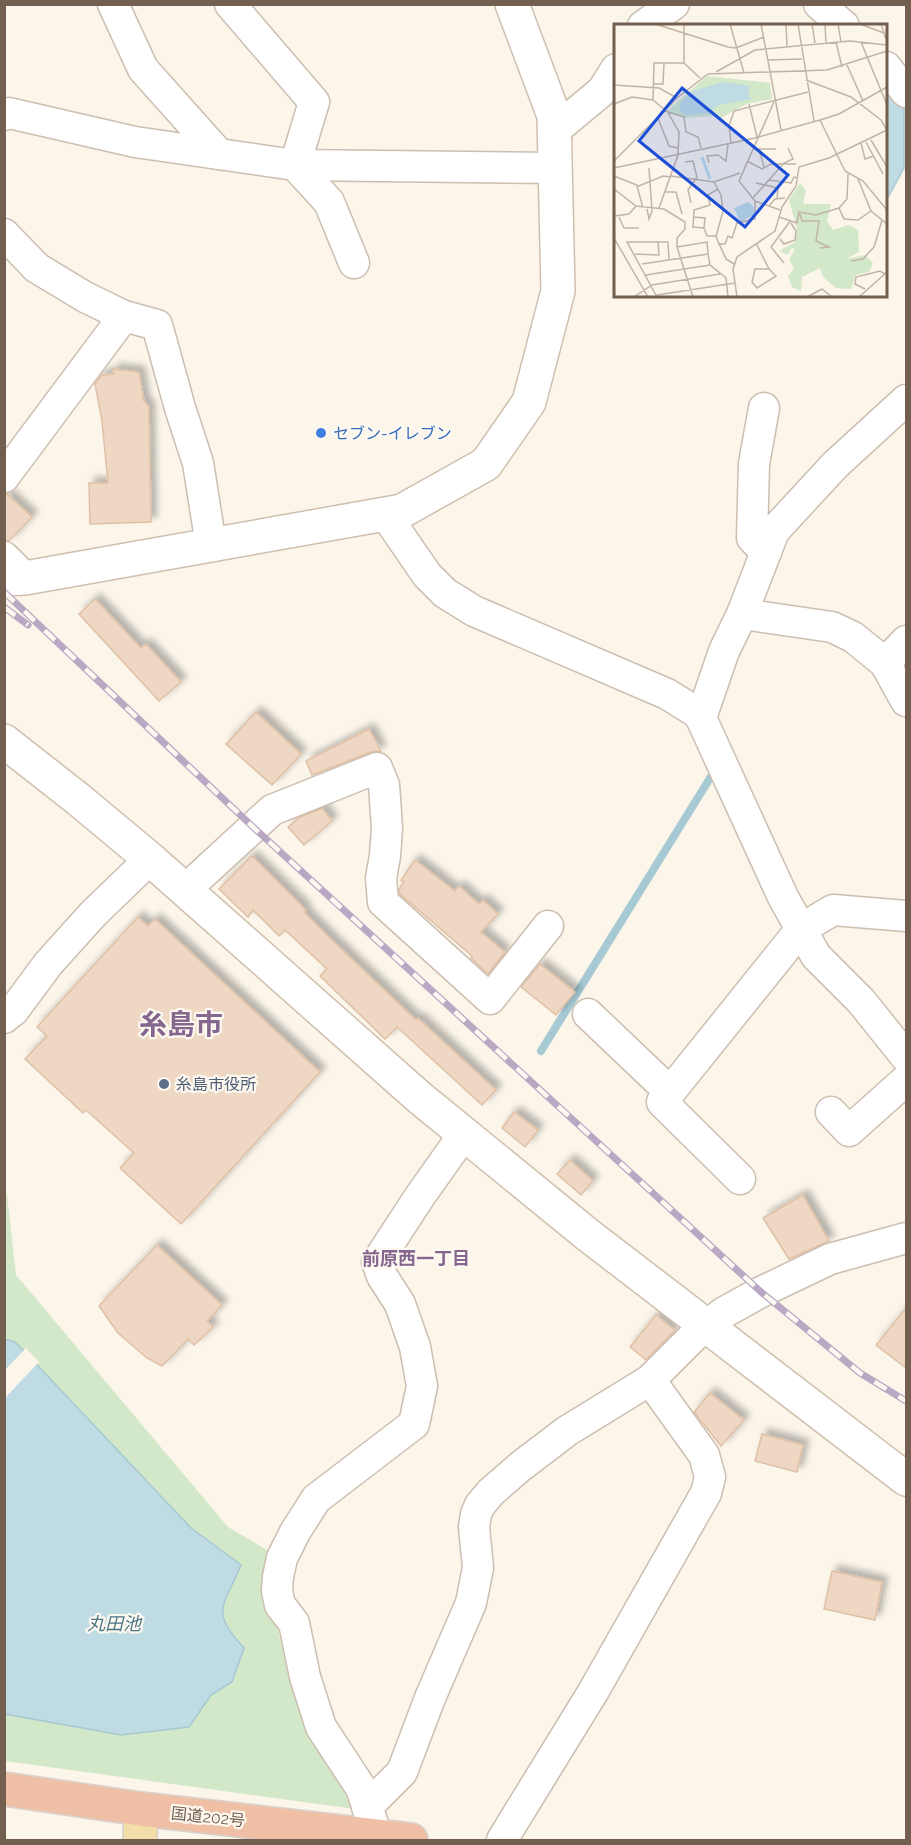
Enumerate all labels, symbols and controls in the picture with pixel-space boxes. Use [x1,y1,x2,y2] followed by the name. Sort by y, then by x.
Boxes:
[614,24,887,297] inset map
[333,424,452,443] place label: セブン-イレブン
[314,426,328,440] marker: セブン-イレブン
[139,1008,223,1041] district label: 糸島市
[176,1075,256,1094] place label: 糸島市役所
[157,1077,171,1091] marker: 糸島市役所
[362,1248,470,1269] district label: 前原西一丁目
[87,1613,143,1634] water label: 丸田池
[170,1804,246,1830] street label: 国道202号

